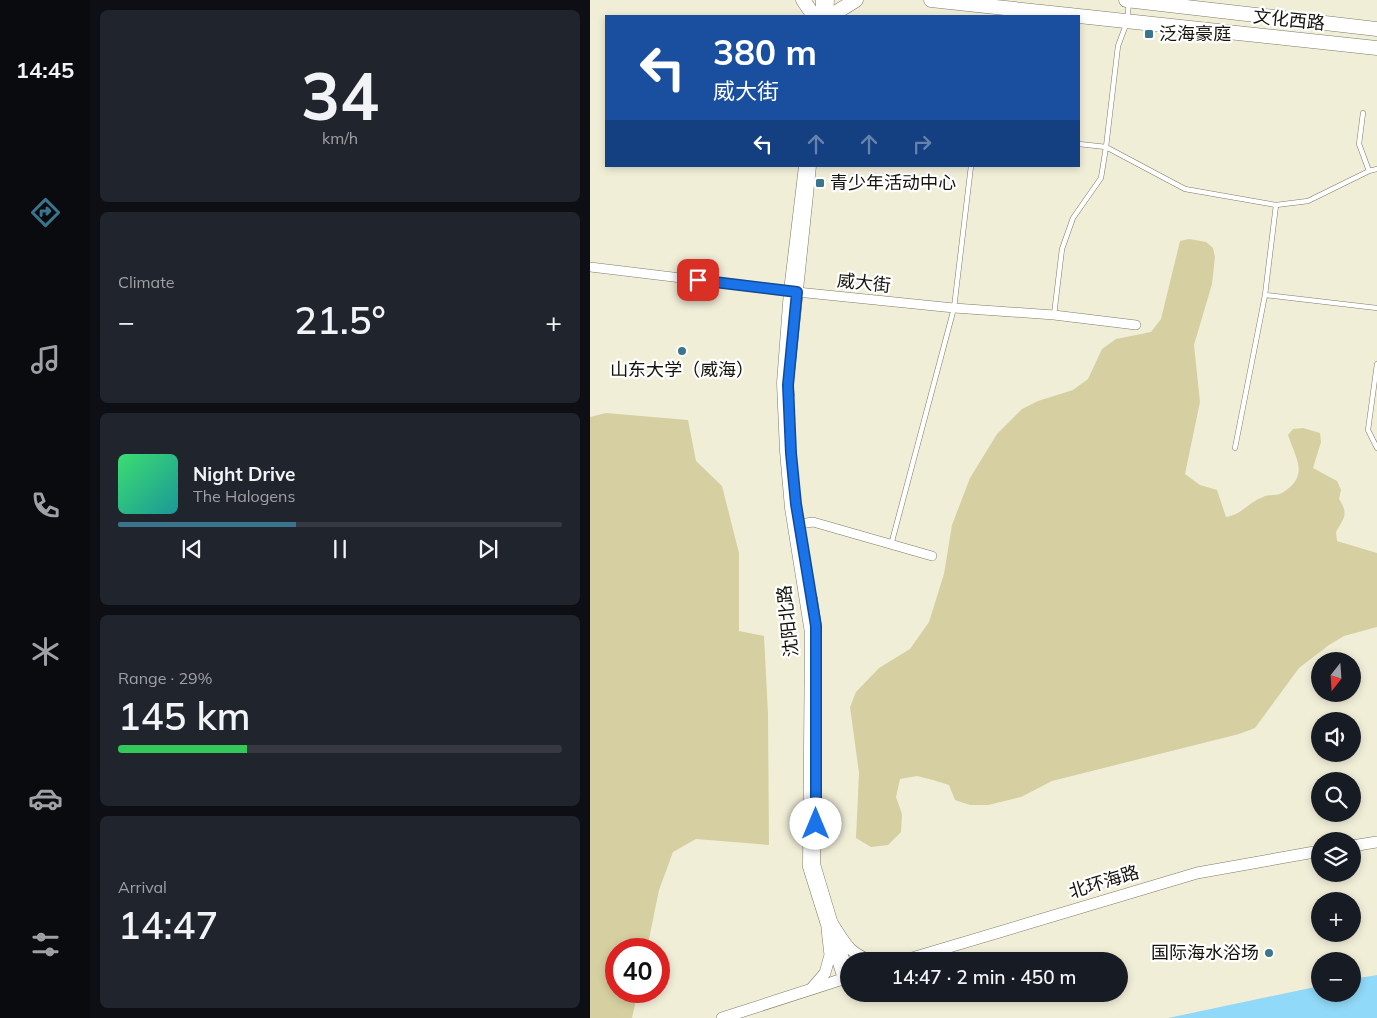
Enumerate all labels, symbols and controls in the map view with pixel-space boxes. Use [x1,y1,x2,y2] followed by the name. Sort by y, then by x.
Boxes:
[1252,4,1326,35] street label: 文化西路
[1159,22,1231,45] place label: 泛海豪庭
[1143,28,1155,40] marker: 泛海豪庭
[713,30,817,74] text: 380 m
[630,35,695,100] icon: left
[301,55,379,136] text: 34
[16,56,74,84] text: 14:45
[713,77,779,105] text: 威大街
[322,128,358,148] text: km/h
[749,130,777,158] icon: left
[802,130,830,158] icon: ahead
[855,130,883,158] icon: ahead
[908,130,936,158] icon: right
[830,171,956,194] place label: 青少年活动中心
[814,177,826,189] marker: 青少年活动中心
[28,195,63,230] icon: directions
[677,259,719,301] pin
[684,266,712,294] icon: arrive
[836,268,892,297] street label: 威大街
[118,272,174,292] text: Climate
[294,296,386,344] text: 21.5°
[118,304,135,339] text: −
[545,304,562,339] text: +
[28,342,63,377] icon: music
[676,345,688,357] marker: 山东大学（威海）
[610,358,754,381] place label: 山东大学（威海）
[193,462,295,486] text: Night Drive
[193,486,295,506] text: The Halogens
[28,488,63,523] icon: phone
[178,535,206,563] icon: previous
[326,535,354,563] icon: pause
[474,535,502,563] icon: next
[772,584,803,658] street label: 沈阳北路
[28,634,63,669] icon: climate
[1311,652,1361,702] north arrow
[1311,652,1361,1002] map controls
[118,668,213,688] text: Range · 29%
[118,692,251,740] text: 145 km
[1311,712,1361,762] button: sound
[1311,772,1361,822] button: search
[28,781,63,816] icon: car
[789,797,841,849] position arrow
[1311,832,1361,882] button: layers
[1066,860,1142,903] street label: 北环海路
[118,877,167,897] text: Arrival
[1311,892,1361,942] button: +
[118,901,218,949] text: 14:47
[28,927,63,962] icon: filters
[605,938,670,1003] speed limit sign: 40
[1151,941,1259,964] place label: 国际海水浴场
[1263,947,1275,959] marker: 国际海水浴场
[1311,952,1361,1002] button: −
[891,965,1077,989] text: 14:47 · 2 min · 450 m

